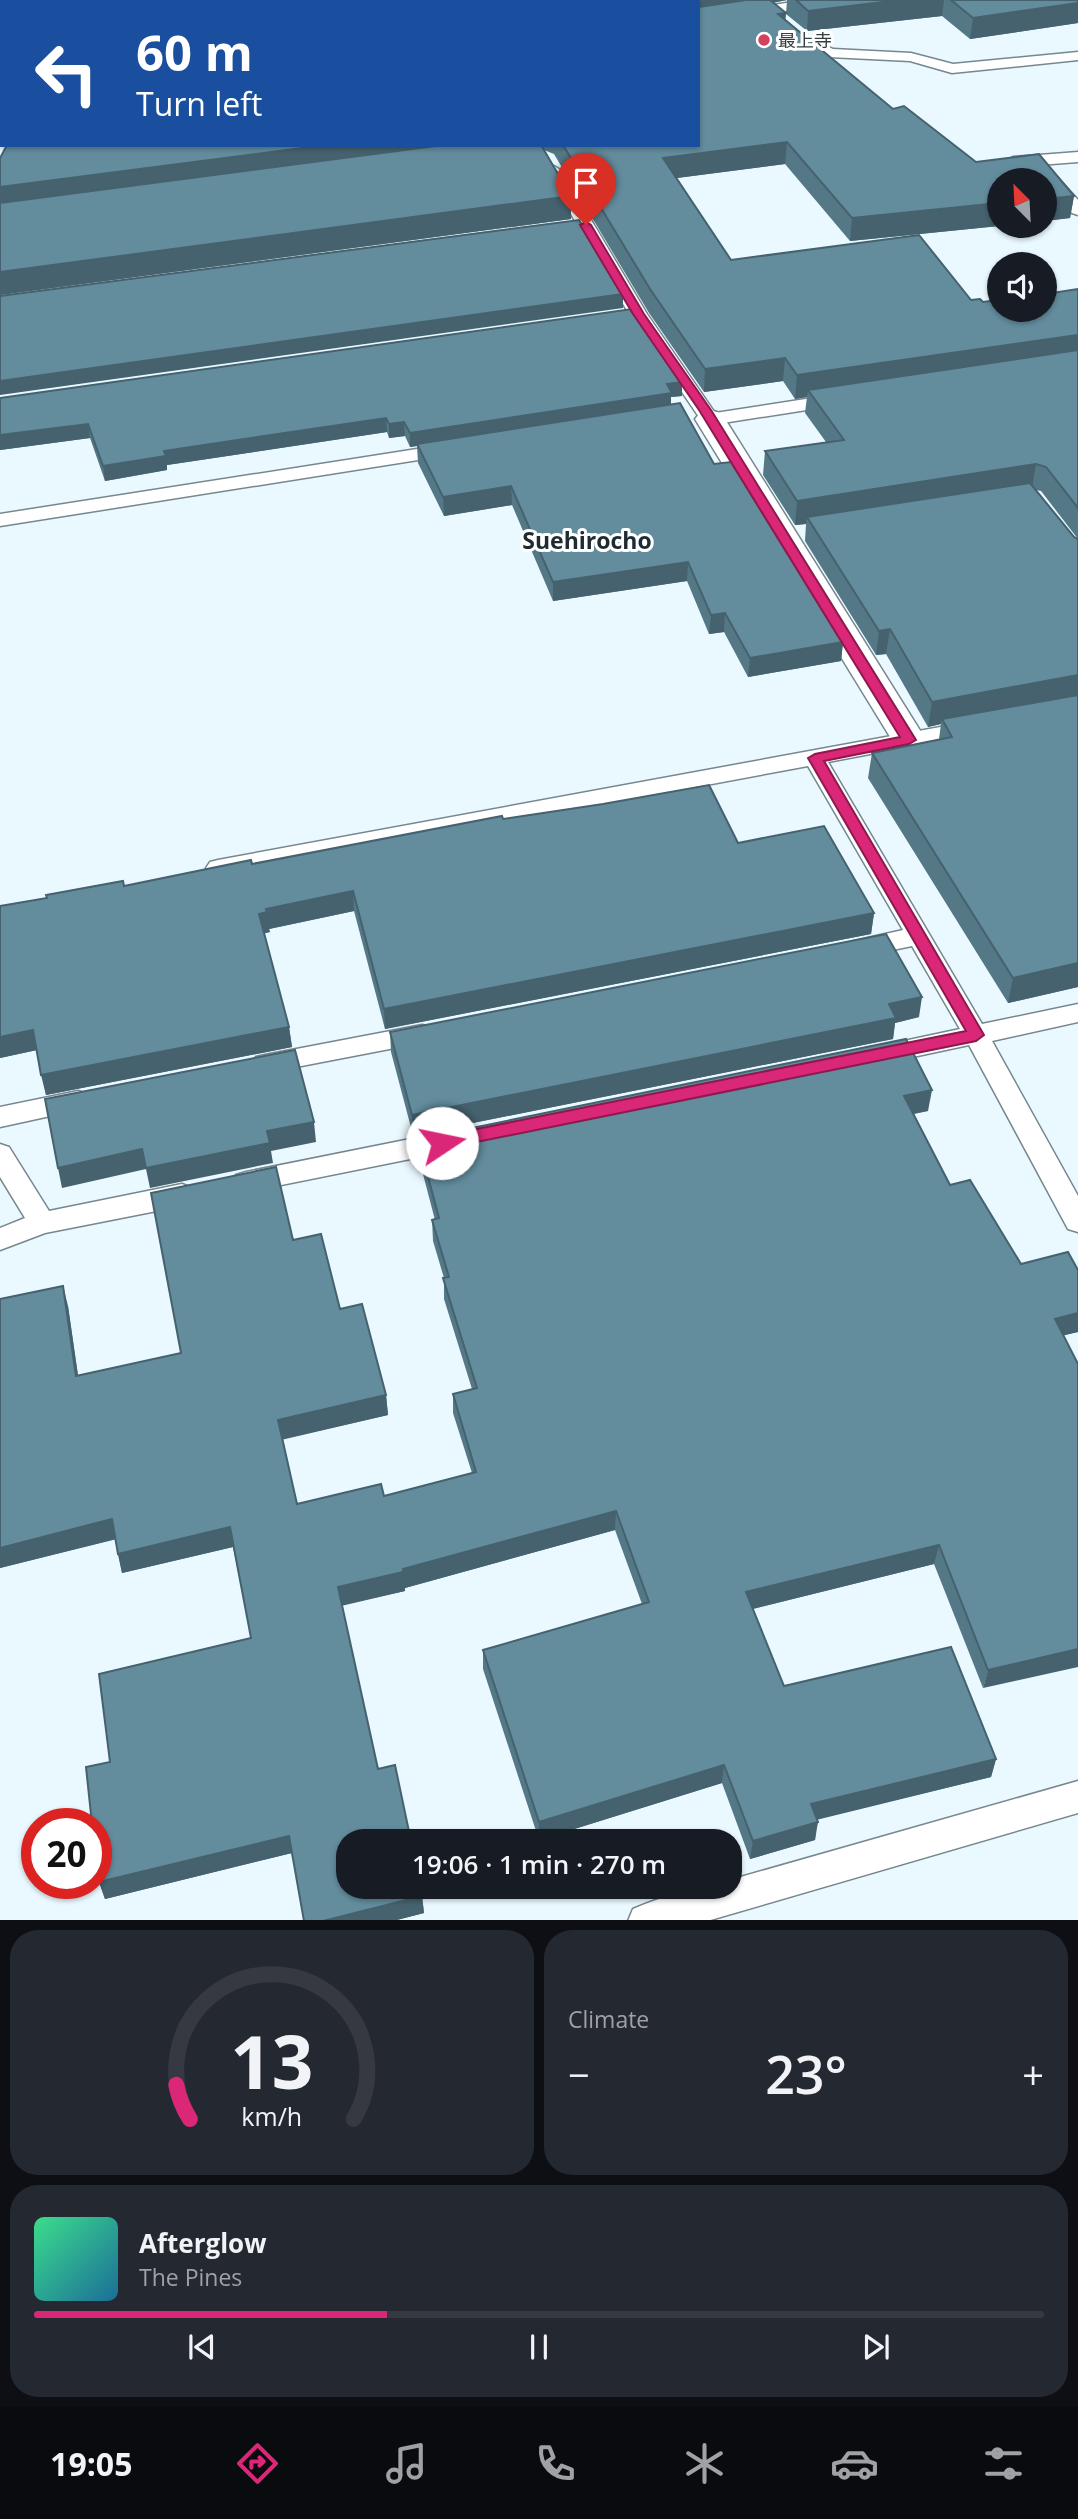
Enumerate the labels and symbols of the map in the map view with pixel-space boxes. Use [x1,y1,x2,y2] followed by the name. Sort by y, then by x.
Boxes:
[778,28,832,52] place label: 最上寺
[756,32,772,48] marker: 最上寺
[556,153,616,225] pin
[987,168,1057,238] north arrow
[522,524,652,556] district label: Suehirocho
[405,1106,479,1180] position arrow
[21,1808,112,1899] speed limit sign: 20

